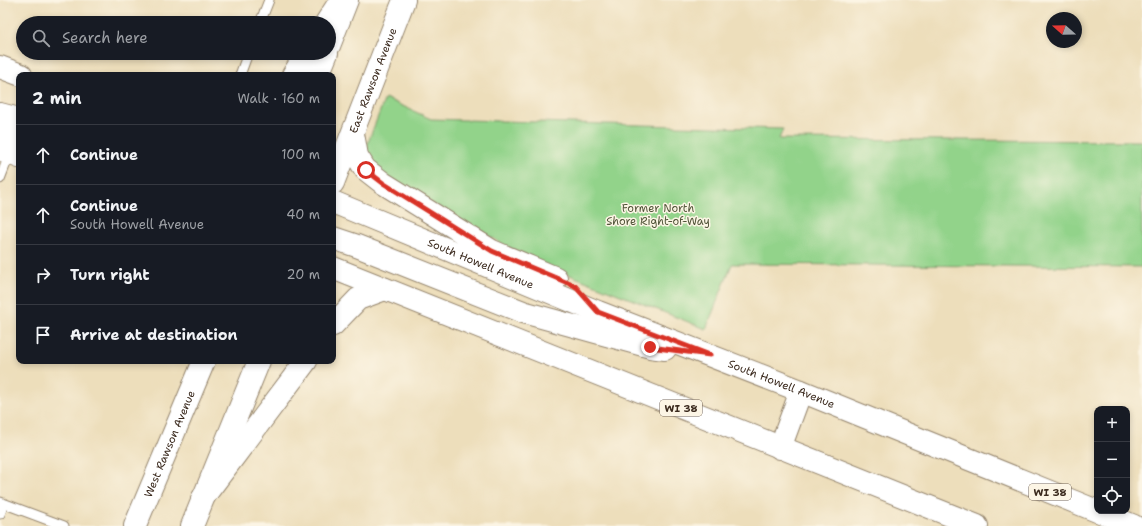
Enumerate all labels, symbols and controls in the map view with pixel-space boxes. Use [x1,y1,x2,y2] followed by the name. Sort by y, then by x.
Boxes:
[1046,12,1082,48] north arrow
[16,16,336,60] search box
[346,26,400,136] street label: East Rawson Avenue
[30,27,52,49] icon: search
[62,28,148,48] text: Search here
[32,87,82,109] text: 2 min
[238,90,320,107] text: Walk · 160 m
[32,144,54,166] icon: ahead
[70,145,138,165] text: Continue
[281,146,320,163] text: 100 m
[357,161,375,179] route start
[70,196,138,216] text: Continue
[606,201,710,229] park label: Former North Shore Right-of-Way
[32,204,54,226] icon: ahead
[286,206,320,223] text: 40 m
[70,216,204,233] text: South Howell Avenue
[425,235,536,292] street label: South Howell Avenue
[32,264,54,286] icon: right
[70,265,150,285] text: Turn right
[287,266,320,283] text: 20 m
[32,324,54,346] icon: arrive
[70,325,238,345] text: Arrive at destination
[641,338,659,356] route end
[726,356,837,412] street label: South Howell Avenue
[141,388,199,500] street label: West Rawson Avenue
[660,400,702,416] road number: WI 38
[1094,406,1130,514] map controls
[1094,406,1130,442] button: +
[1094,442,1130,478] button: −
[1094,478,1130,514] button: locate
[1029,484,1071,500] road number: WI 38

